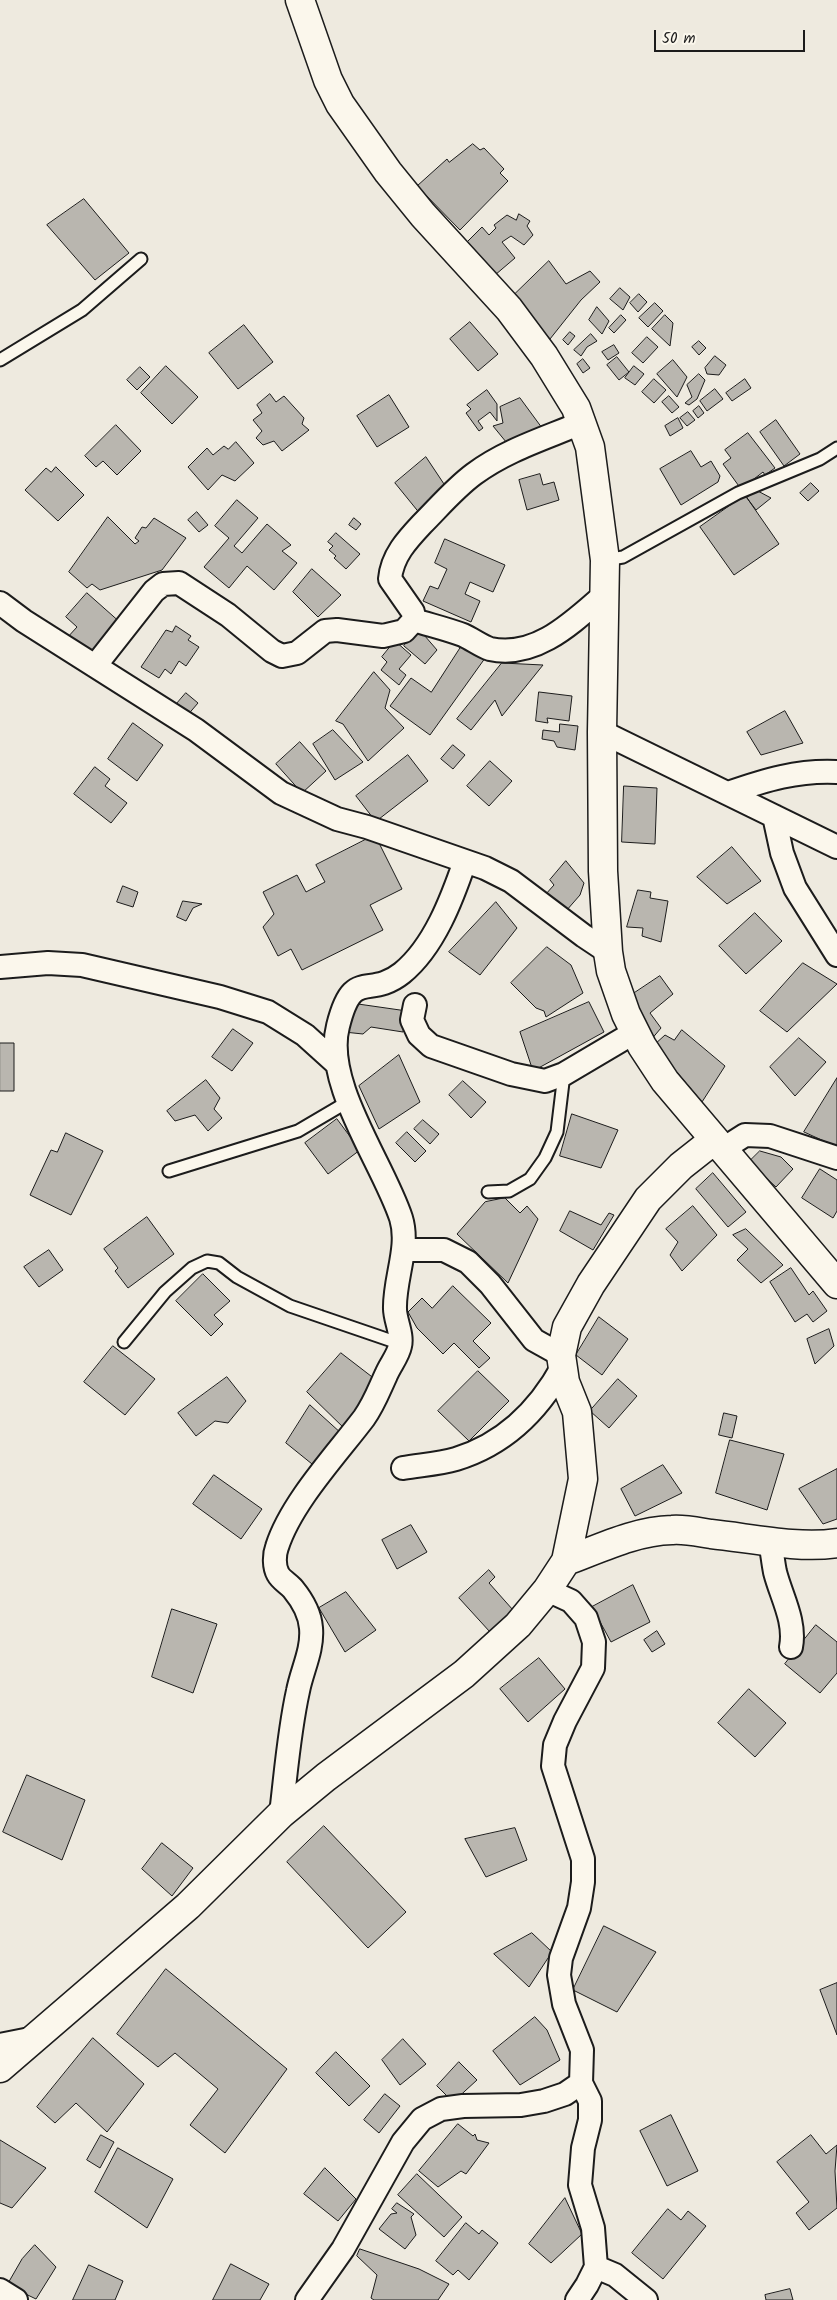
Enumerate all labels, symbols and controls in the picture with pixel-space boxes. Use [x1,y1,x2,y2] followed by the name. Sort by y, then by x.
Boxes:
[657,20,808,52] scale bar
[662,27,696,51] text: 50 m

